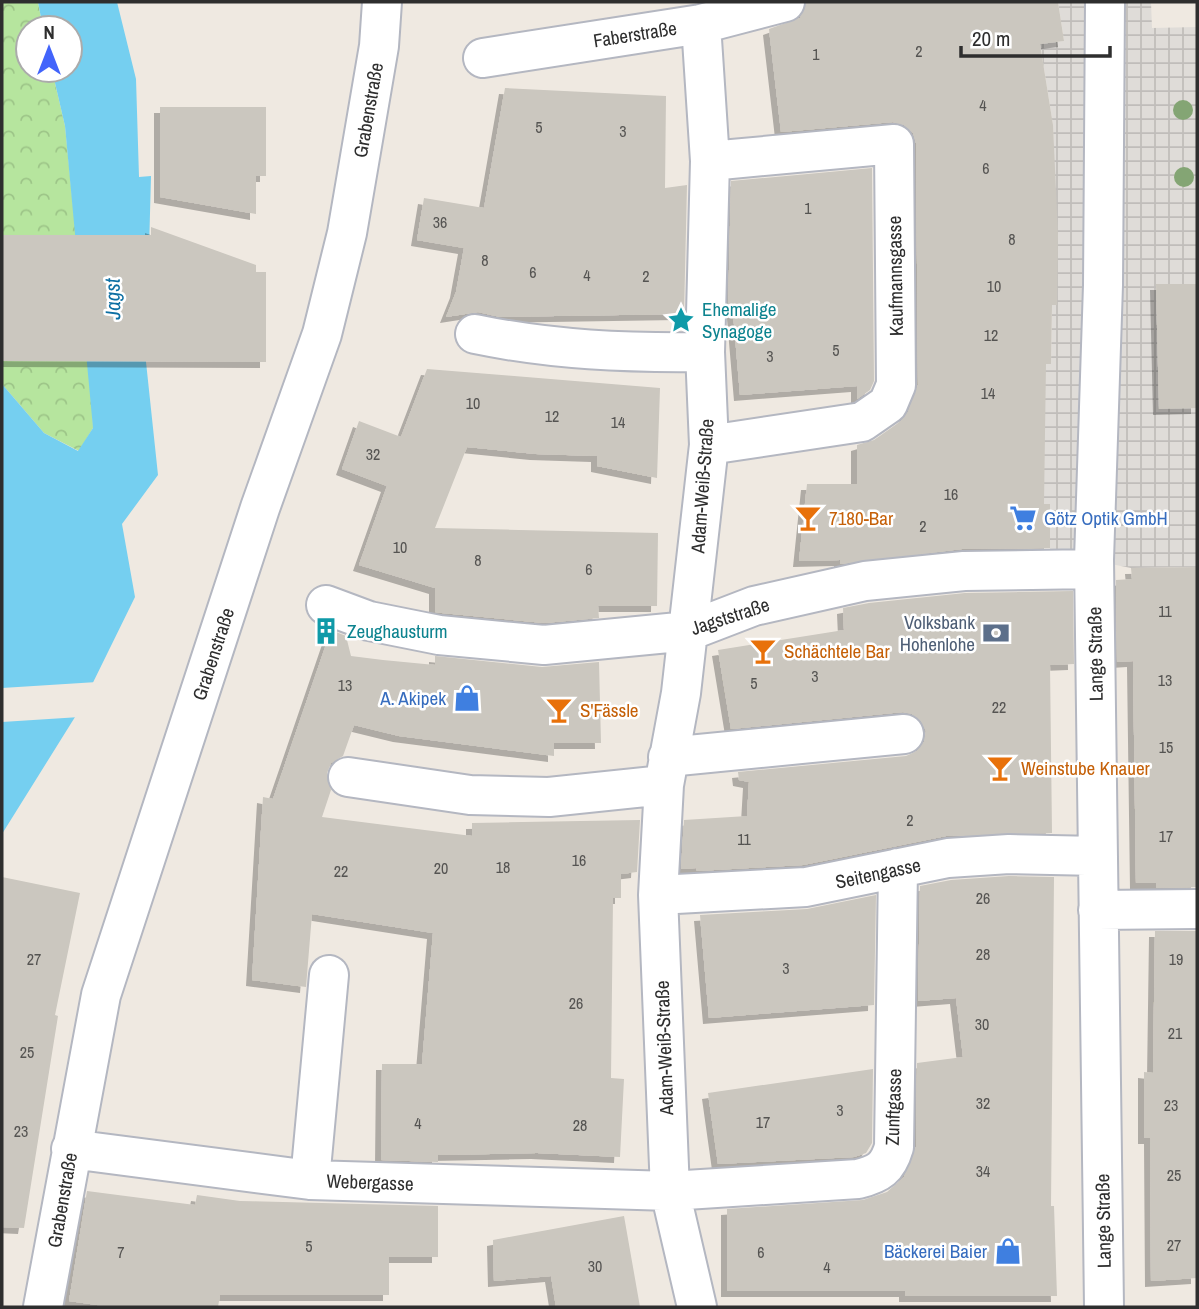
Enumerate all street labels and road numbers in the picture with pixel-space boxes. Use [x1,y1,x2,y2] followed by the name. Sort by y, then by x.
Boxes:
[591,15,679,53] street label: Faberstraße
[347,60,389,160] street label: Grabenstraße
[881,216,909,336] street label: Kaufmannsgasse
[684,418,720,555] street label: Adam-Weiß-Straße
[687,591,773,641] street label: Jagststraße
[186,604,240,704] street label: Grabenstraße
[1081,607,1109,701] street label: Lange Straße
[833,851,923,895] street label: Seitengasse
[649,980,679,1117] street label: Adam-Weiß-Straße
[879,1068,907,1146] street label: Zunftgasse
[41,1150,83,1250] street label: Grabenstraße
[326,1167,414,1197] street label: Webergasse
[1089,1174,1117,1268] street label: Lange Straße

